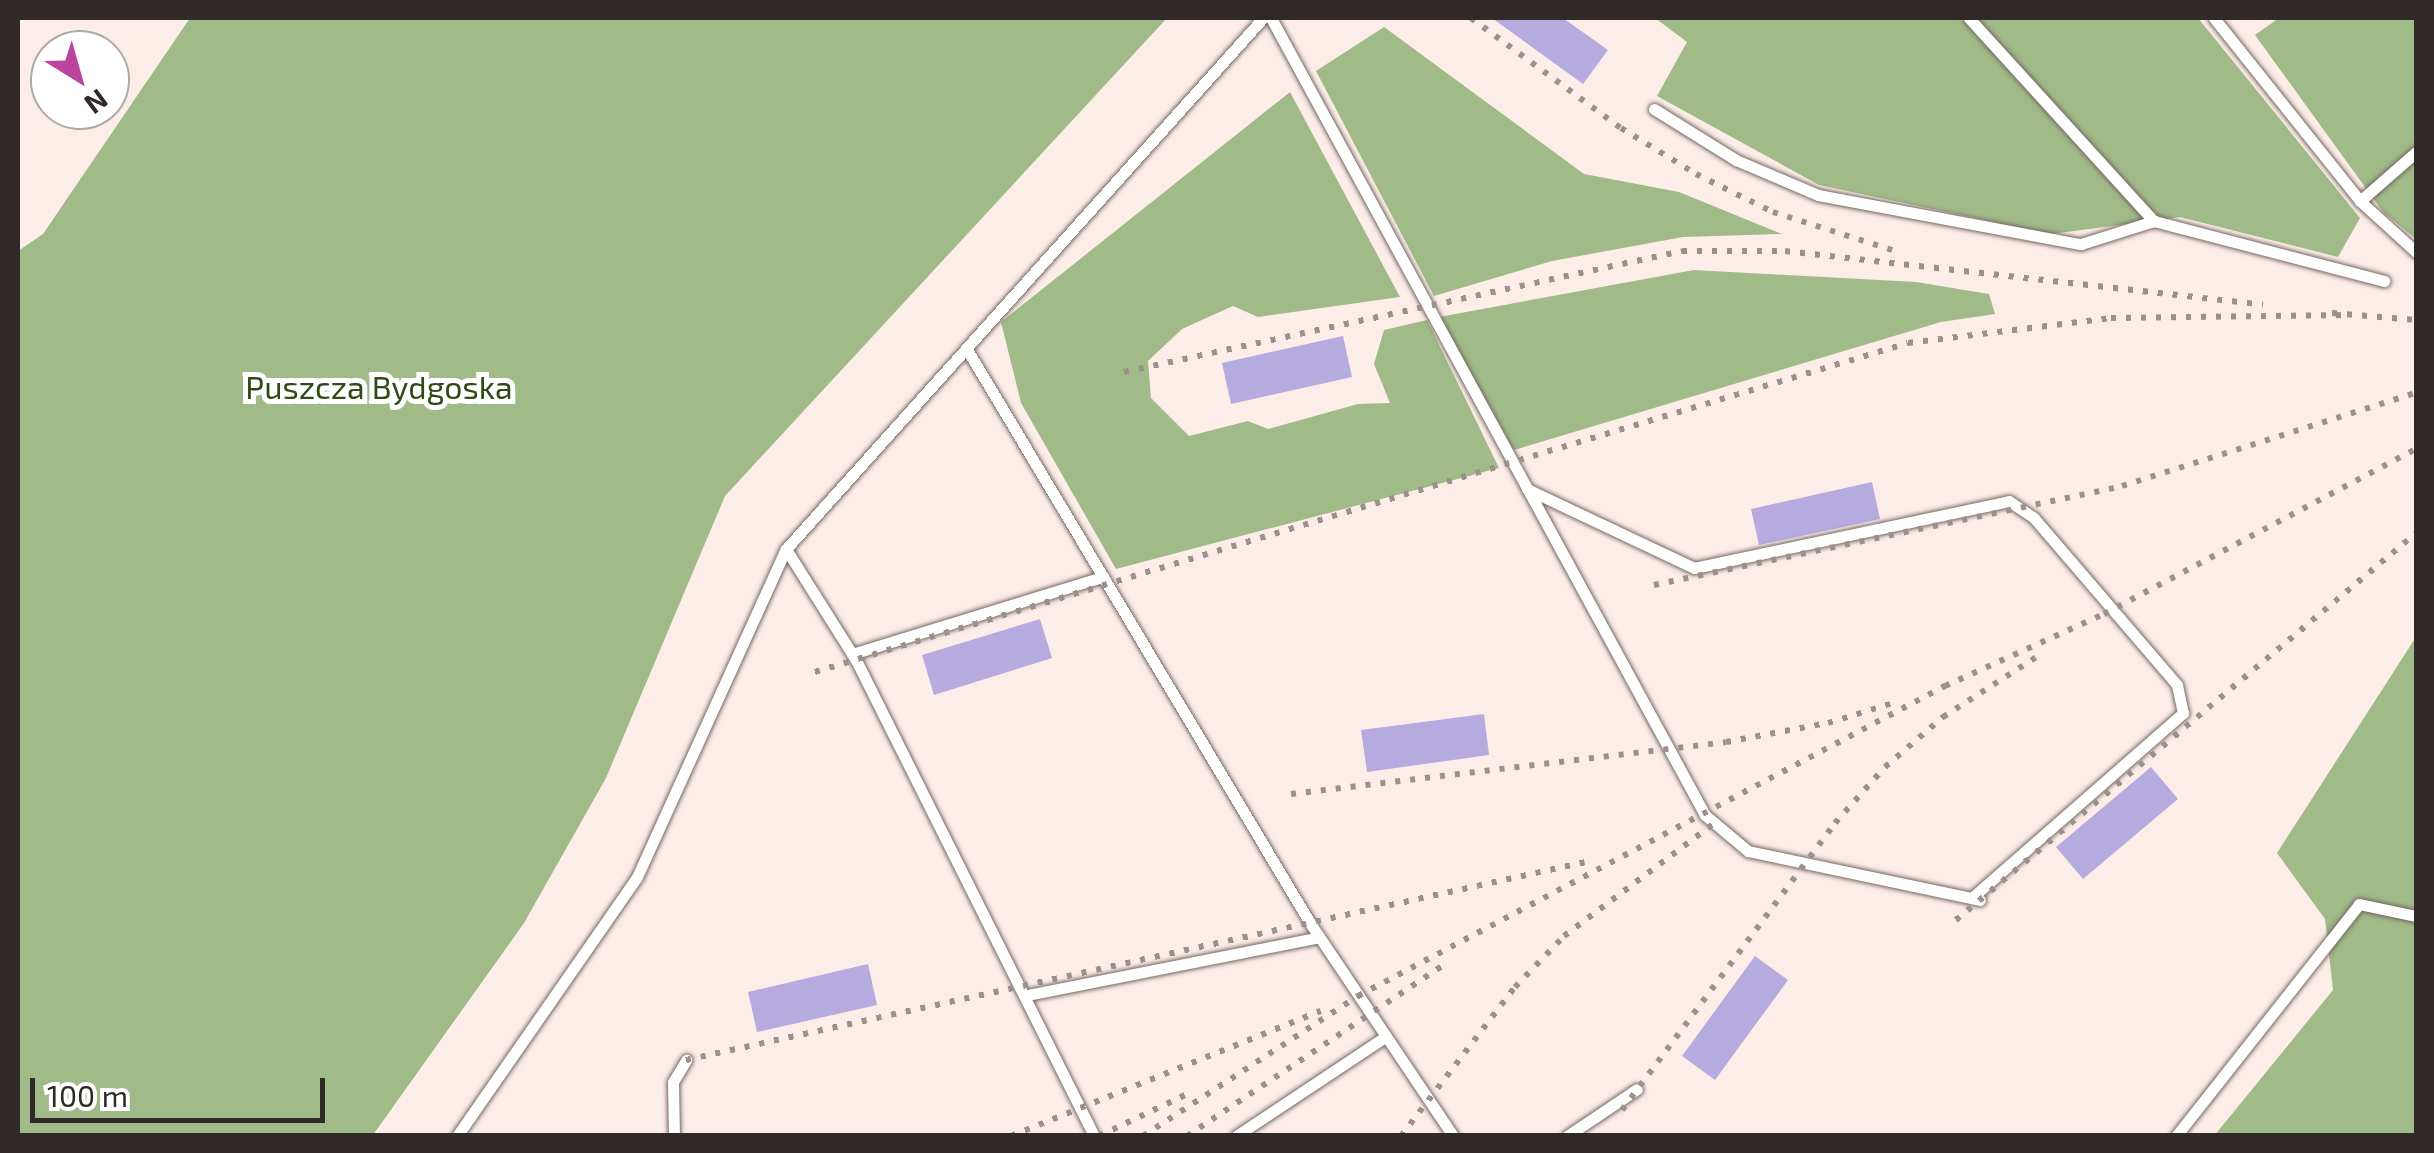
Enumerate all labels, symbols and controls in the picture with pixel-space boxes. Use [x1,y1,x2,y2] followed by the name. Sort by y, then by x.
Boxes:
[30,30,130,130] north arrow
[79,83,115,122] text: N
[245,367,513,405] park label: Puszcza Bydgoska
[35,1058,330,1120] scale bar
[47,1077,128,1113] text: 100 m

